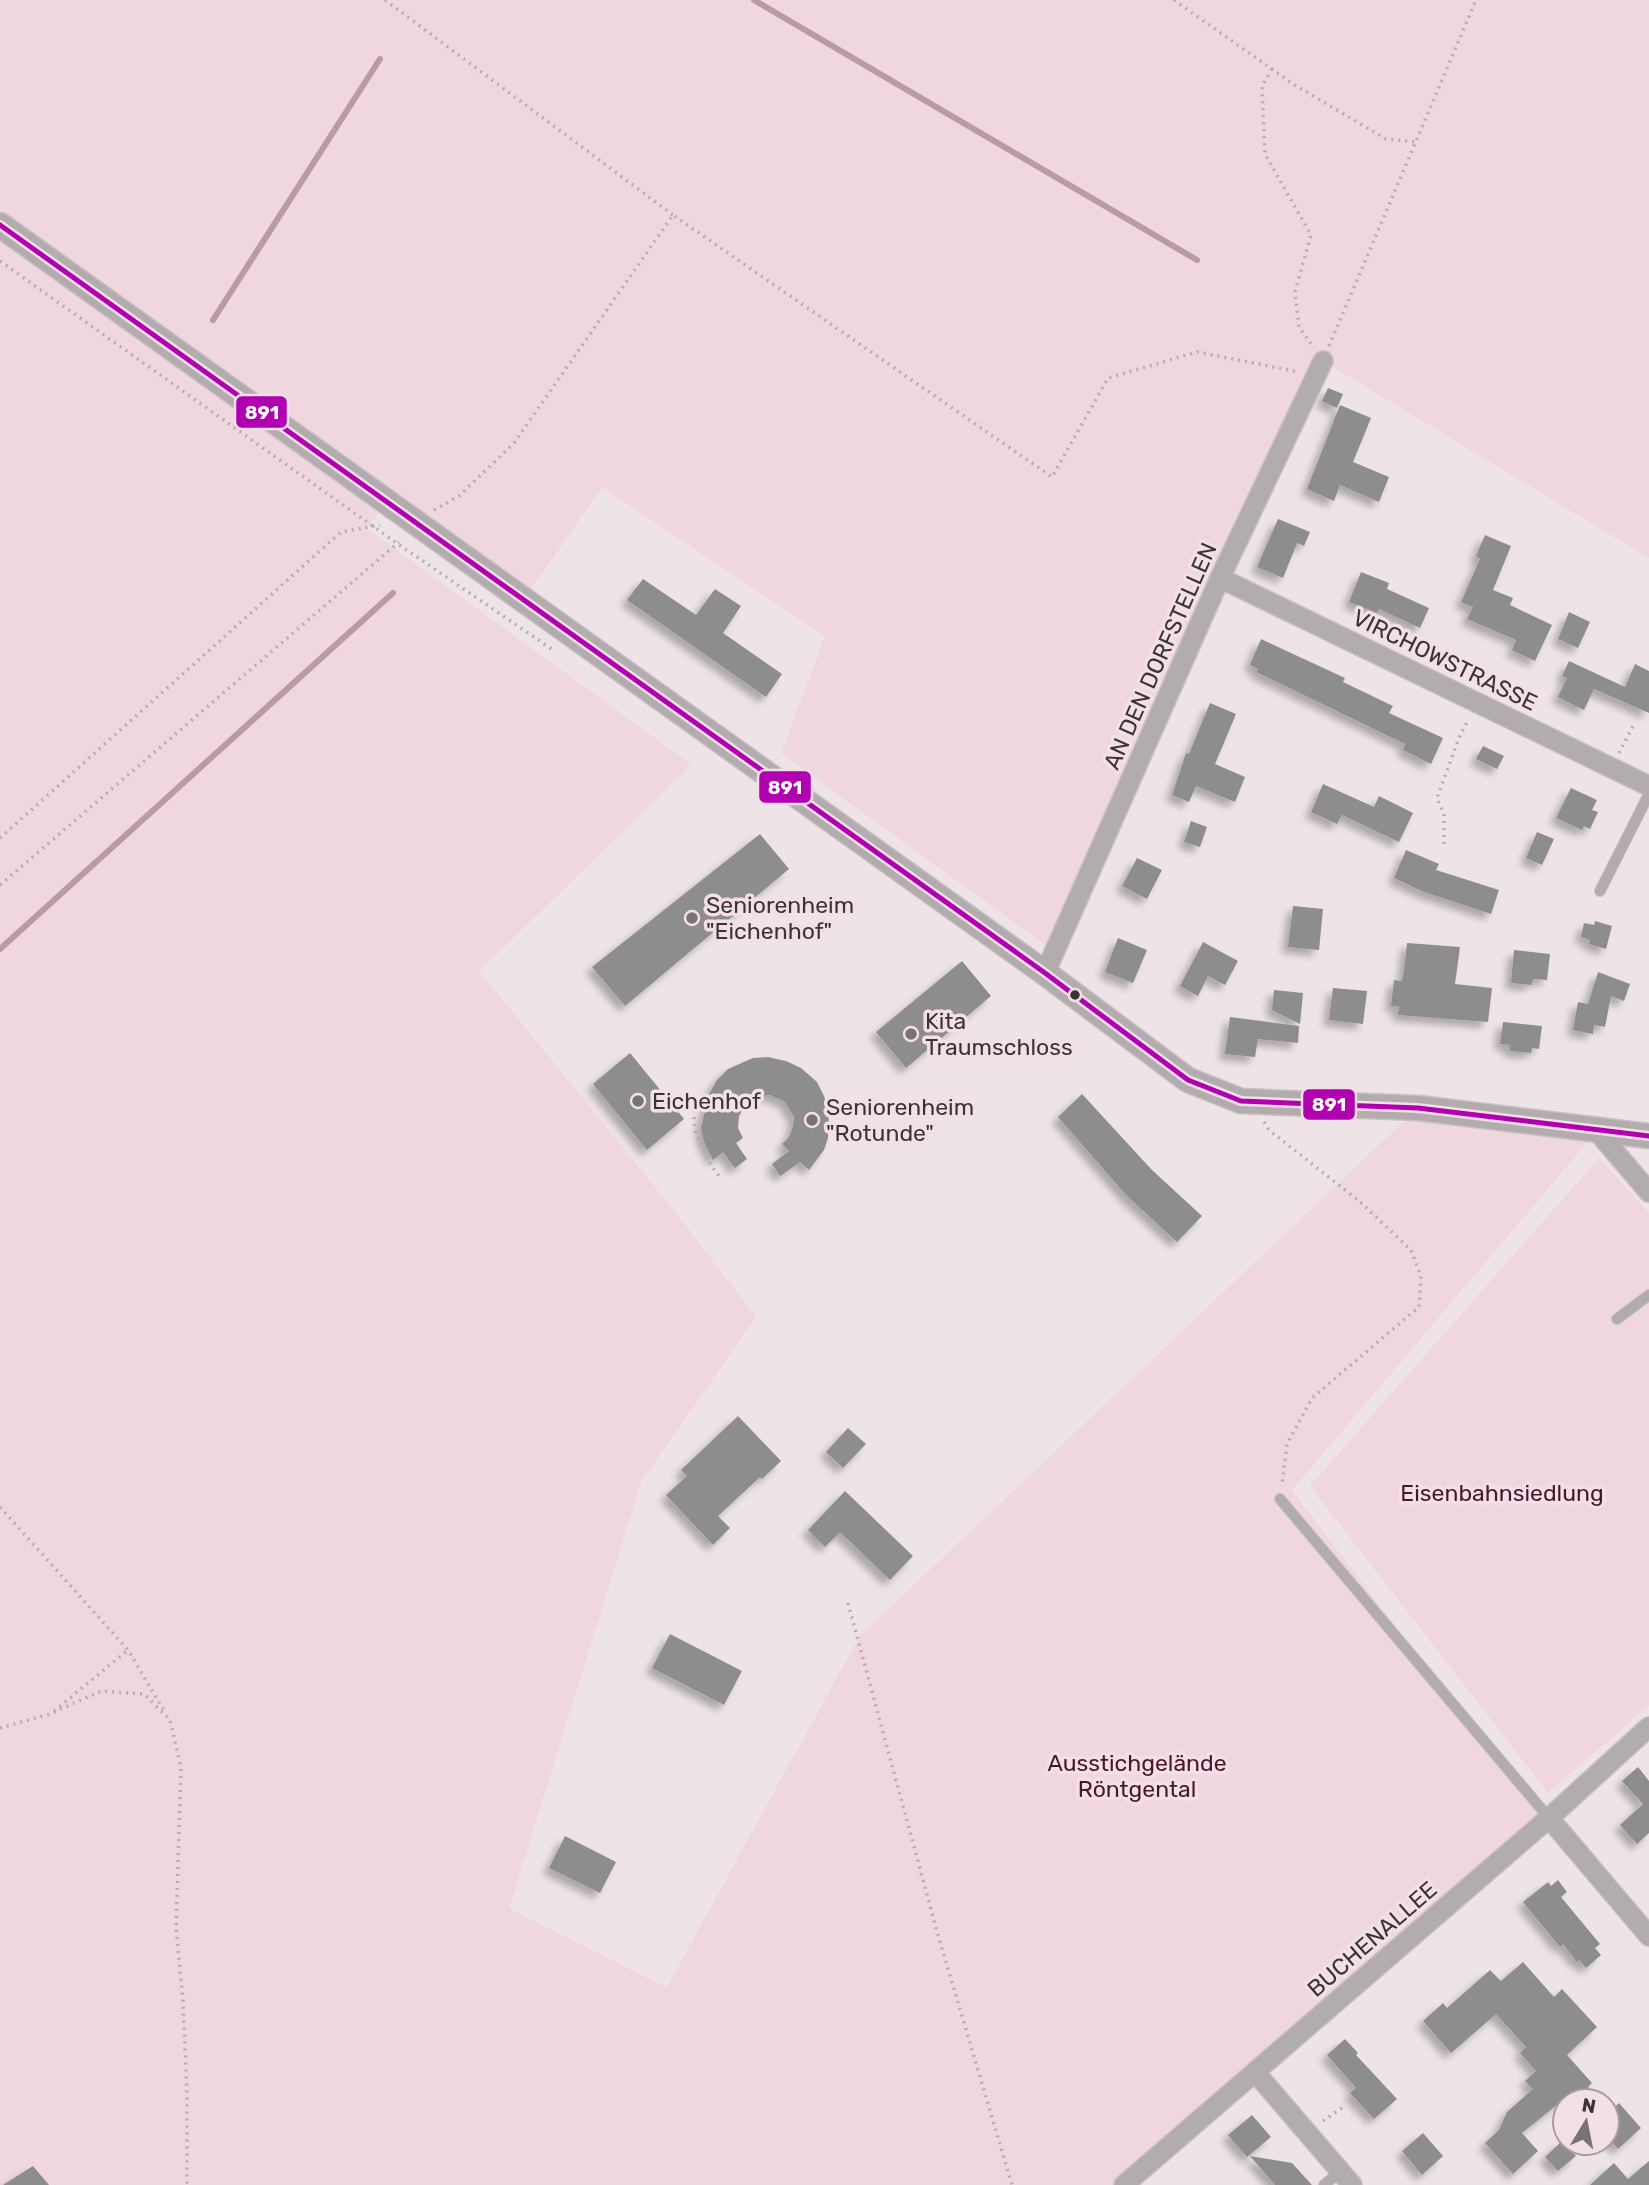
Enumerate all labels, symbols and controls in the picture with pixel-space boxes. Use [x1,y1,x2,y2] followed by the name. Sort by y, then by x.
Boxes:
[235,395,288,429] line badge: 891
[245,401,279,424] text: 891
[1097,538,1223,774] street label: AN DEN DORFSTELLEN
[1348,603,1542,717] street label: VIRCHOWSTRASSE
[758,770,812,804] line badge: 891
[768,776,802,799] text: 891
[706,891,854,945] place label: Seniorenheim "Eichenhof"
[684,910,700,926] marker: Seniorenheim "Eichenhof"
[1068,988,1082,1002] unlabelled marker
[925,1007,1073,1061] place label: Kita Traumschloss
[903,1026,919,1042] marker: Kita Traumschloss
[652,1087,761,1115] place label: Eichenhof
[1302,1088,1356,1121] line badge: 891
[630,1093,646,1109] marker: Eichenhof
[826,1093,974,1147] place label: Seniorenheim "Rotunde"
[1312,1093,1346,1116] text: 891
[804,1112,820,1128] marker: Seniorenheim "Rotunde"
[1400,1479,1604,1507] park label: Eisenbahnsiedlung
[1047,1749,1227,1803] park label: Ausstichgelände Röntgental
[1302,1875,1442,2003] street label: BUCHENALLEE
[1551,2087,1621,2157] north arrow
[1580,2093,1598,2118] text: N

